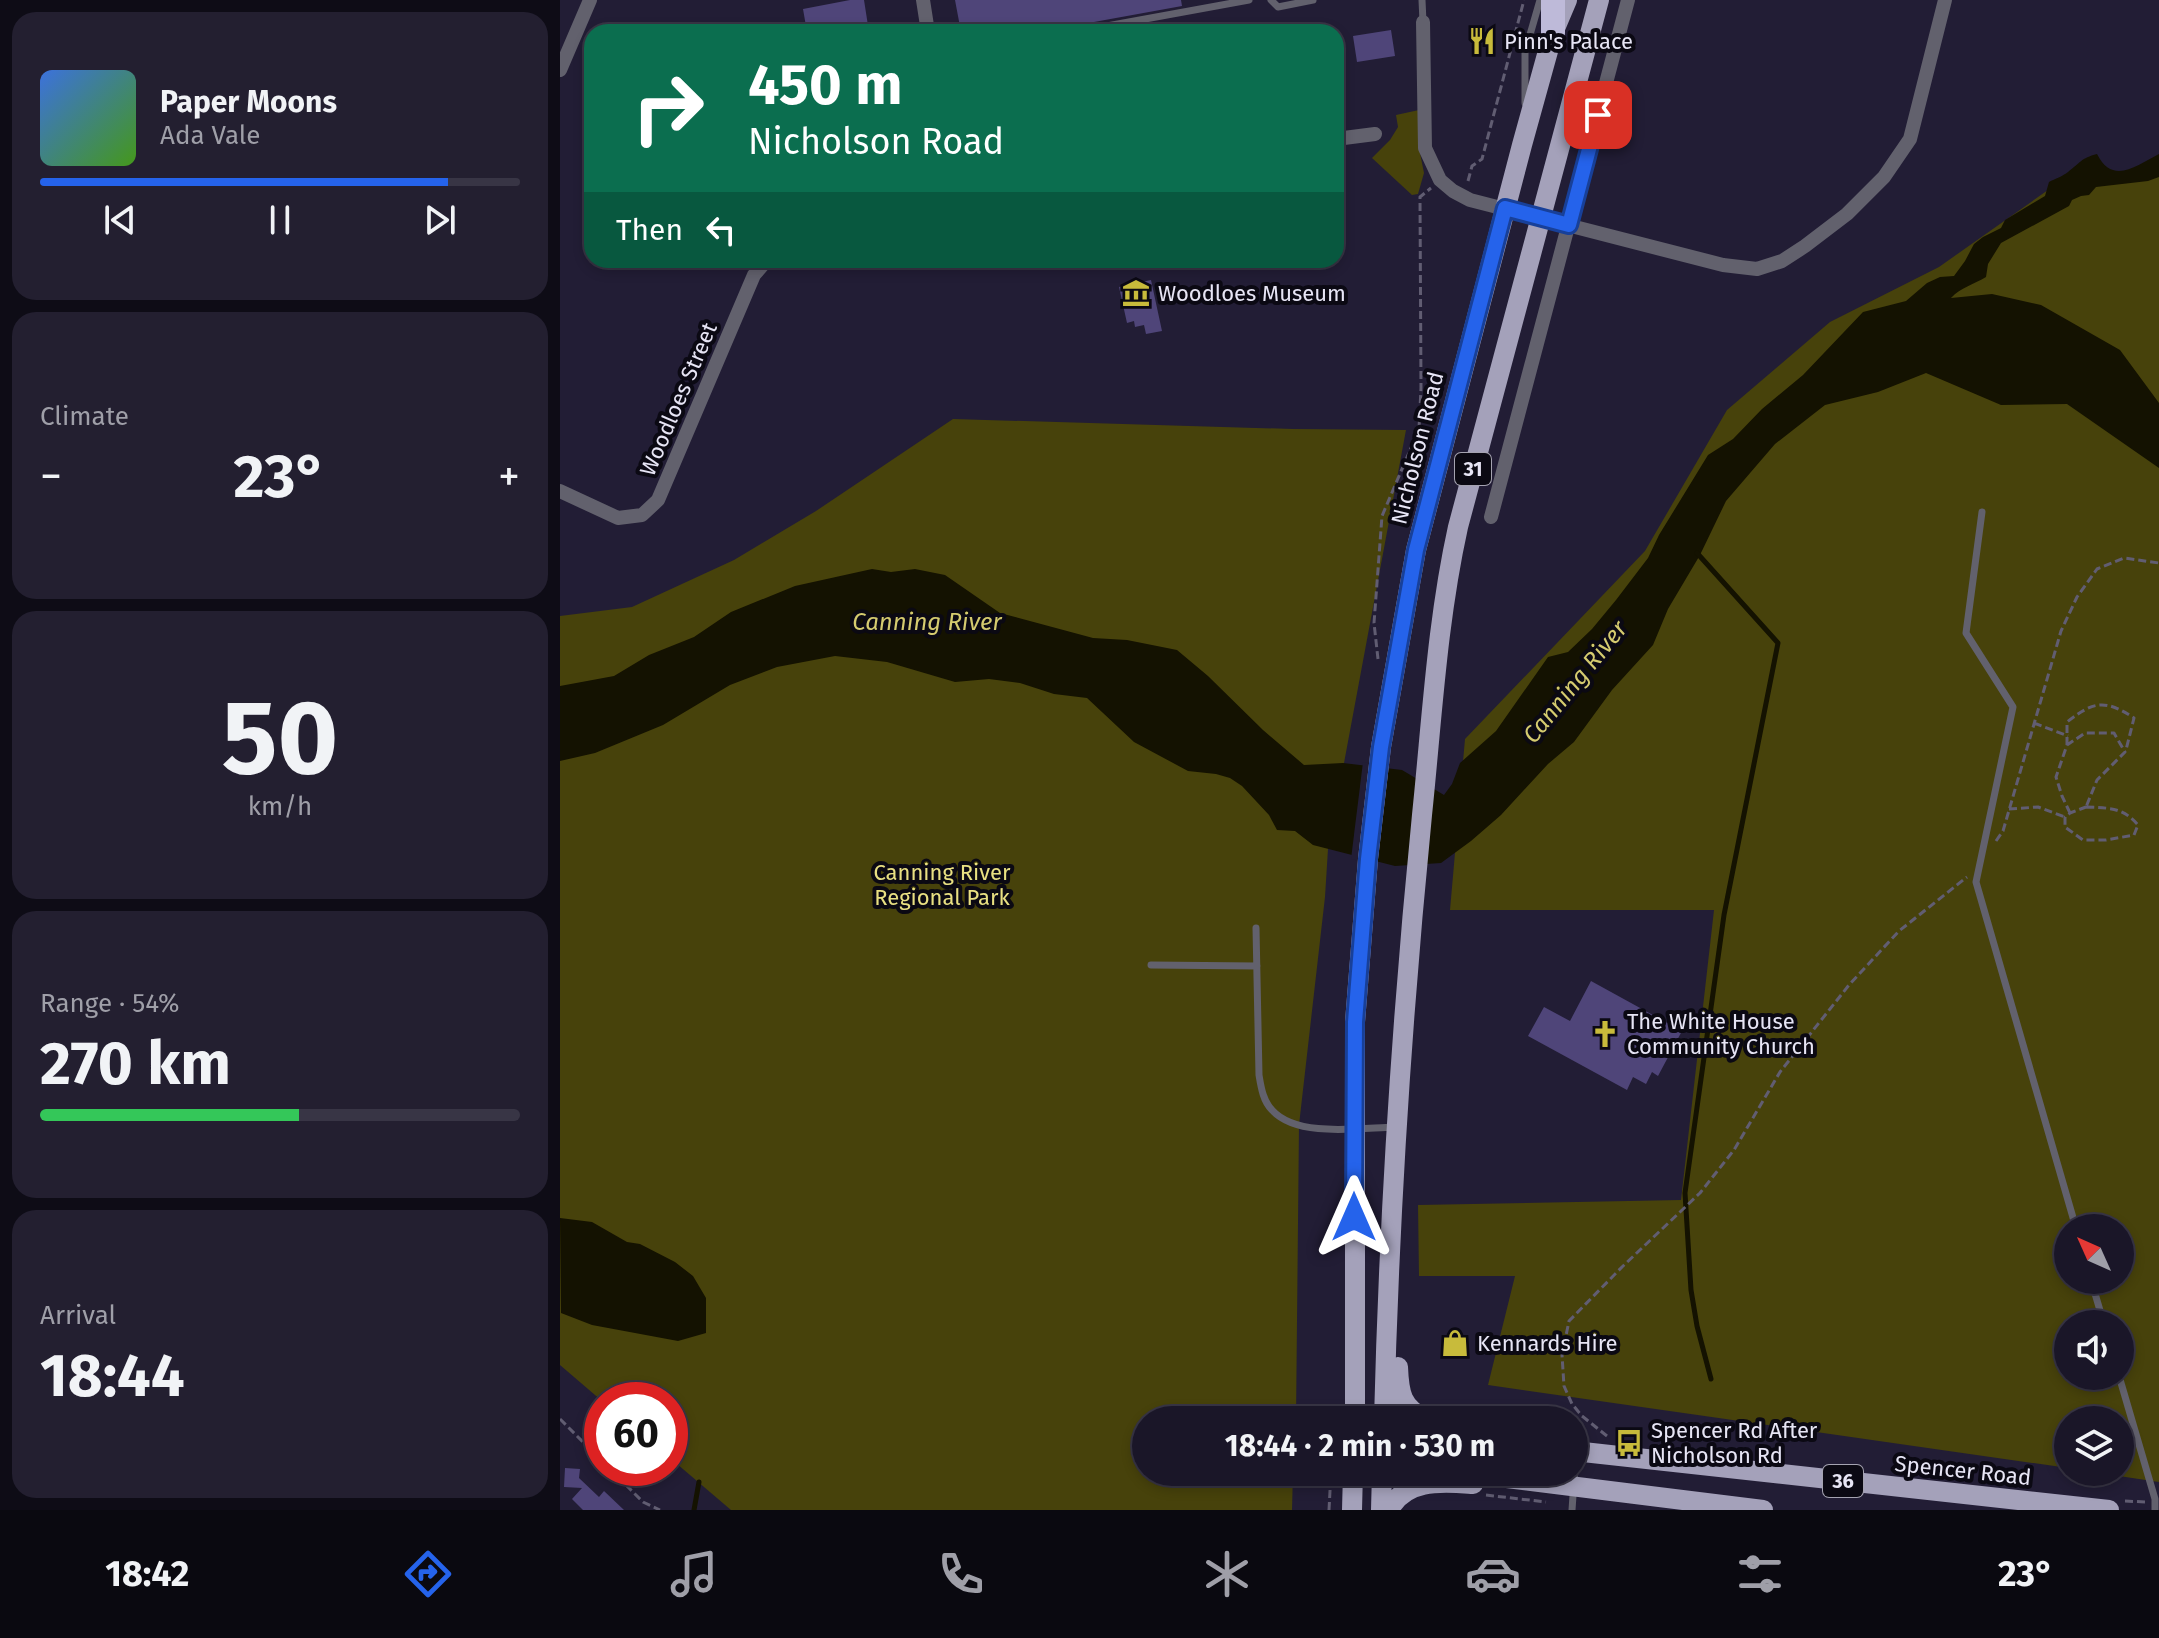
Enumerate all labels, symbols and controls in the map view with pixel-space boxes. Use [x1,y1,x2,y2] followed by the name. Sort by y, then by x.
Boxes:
[1467,26,1497,56] restaurant icon: Pinn's Palace
[1504,28,1633,55] place label: Pinn's Palace
[748,52,902,119] text: 450 m
[616,56,720,160] icon: right
[1564,81,1632,149] pin
[160,84,337,120] text: Paper Moons
[1576,93,1620,137] icon: arrive
[160,120,260,151] text: Ada Vale
[748,120,1004,164] text: Nicholson Road
[98,198,142,242] icon: previous
[258,198,302,242] icon: pause
[418,198,462,242] icon: next
[699,208,743,252] icon: left
[616,212,683,248] text: Then
[1121,278,1151,308] museum icon: Woodloes Museum
[1158,280,1346,307] place label: Woodloes Museum
[634,318,723,480] street label: Woodloes Street
[1385,369,1450,527] street label: Nicholson Road
[40,401,129,432] text: Climate
[233,441,327,513] text: 23°
[40,450,62,503] text: −
[498,450,520,503] text: +
[1455,453,1491,485] road number: 31
[852,608,1002,636] water label: Canning River
[1517,615,1633,749] water label: Canning River
[222,676,338,801] text: 50
[248,791,312,822] text: km/h
[874,859,1011,911] park label: Canning River Regional Park
[40,988,179,1019] text: Range · 54%
[1627,1008,1815,1060] place label: The White House Community Church
[1590,1019,1620,1049] church icon: The White House Community Church
[40,1028,231,1100] text: 270 km
[1312,1175,1396,1259] position arrow
[2054,1214,2134,1294] north arrow
[2054,1214,2134,1486] map controls
[40,1300,116,1331] text: Arrival
[2054,1310,2134,1390] button: sound
[1440,1328,1470,1358] shop icon: Kennards Hire
[1477,1330,1617,1357] place label: Kennards Hire
[40,1340,185,1412] text: 18:44
[584,1382,688,1486] speed limit sign: 60
[2054,1406,2134,1486] button: layers
[1651,1417,1818,1469] place label: Spencer Rd After Nicholson Rd
[1225,1428,1495,1464] text: 18:44 · 2 min · 530 m
[1614,1428,1644,1458] bus stop icon: Spencer Rd After Nicholson Rd
[1893,1450,2033,1491] street label: Spencer Road
[1823,1465,1863,1497] road number: 36
[400,1546,456,1602] icon: directions
[666,1546,722,1602] icon: music
[933,1546,989,1602] icon: phone
[1199,1546,1255,1602] icon: climate
[1465,1546,1521,1602] icon: car
[1732,1546,1788,1602] icon: filters
[105,1552,189,1596] text: 18:42
[1998,1552,2054,1596] text: 23°

